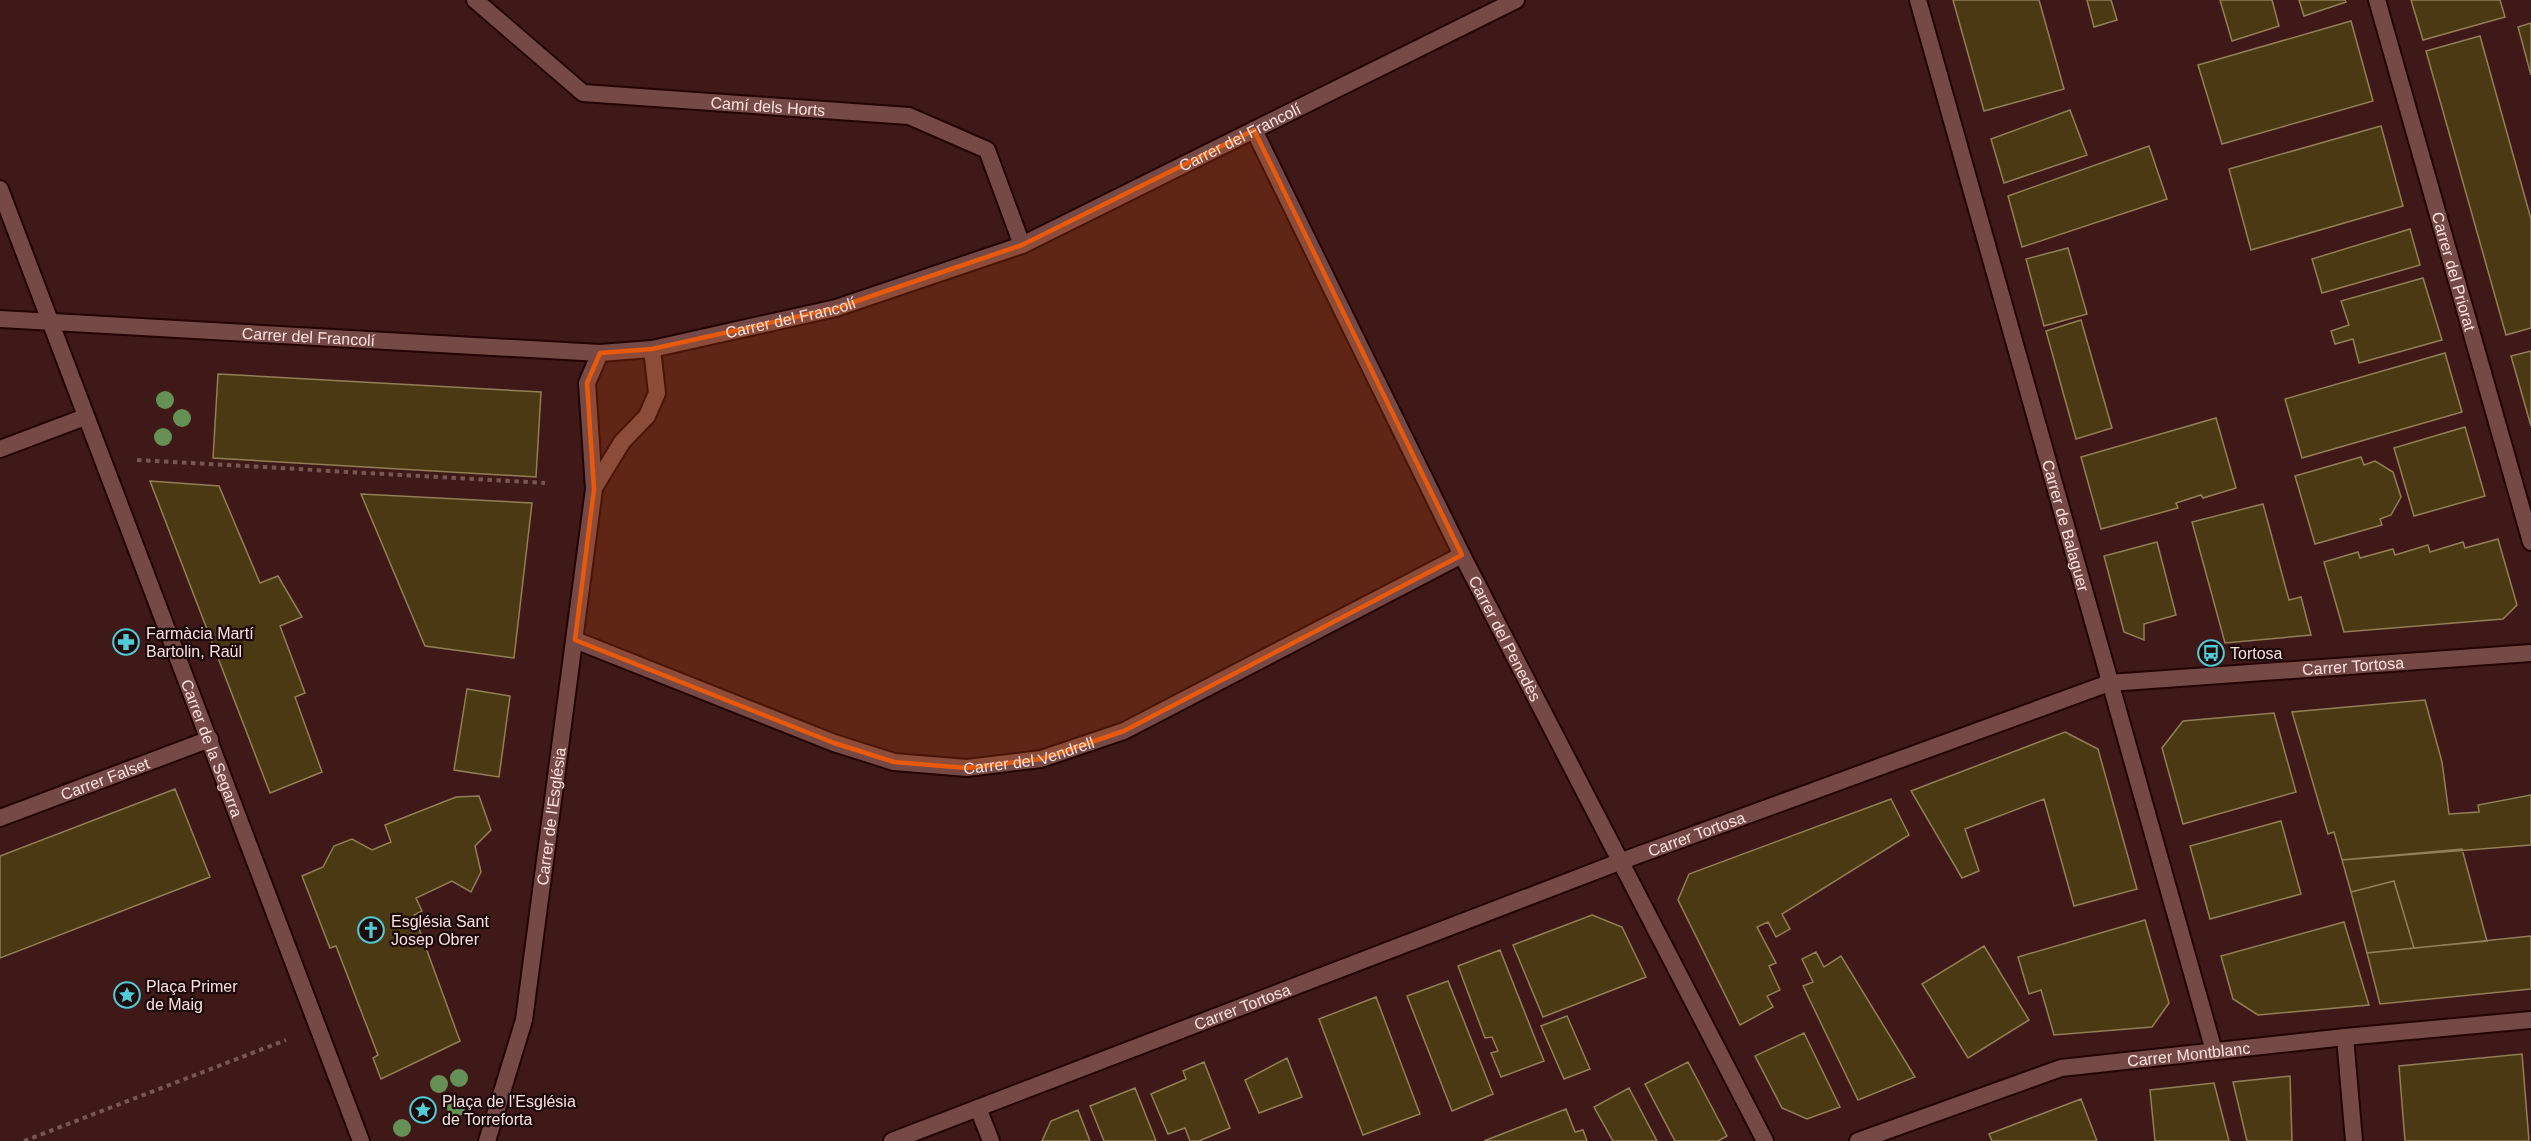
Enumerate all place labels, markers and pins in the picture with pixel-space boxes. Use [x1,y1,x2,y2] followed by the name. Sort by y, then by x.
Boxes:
[146,625,254,660] place label: Farmàcia Martí Bartolin, Raül
[111,627,141,657] pharmacy icon: Farmàcia Martí Bartolin, Raül
[2196,638,2226,668] bus stop icon: Tortosa
[2230,645,2283,662] place label: Tortosa
[391,913,489,948] place label: Església Sant Josep Obrer
[356,915,386,945] church icon: Església Sant Josep Obrer
[146,978,238,1013] place label: Plaça Primer de Maig
[112,980,142,1010] place icon: Plaça Primer de Maig
[442,1093,576,1128] place label: Plaça de l'Església de Torreforta
[408,1095,438,1125] place icon: Plaça de l'Església de Torreforta

